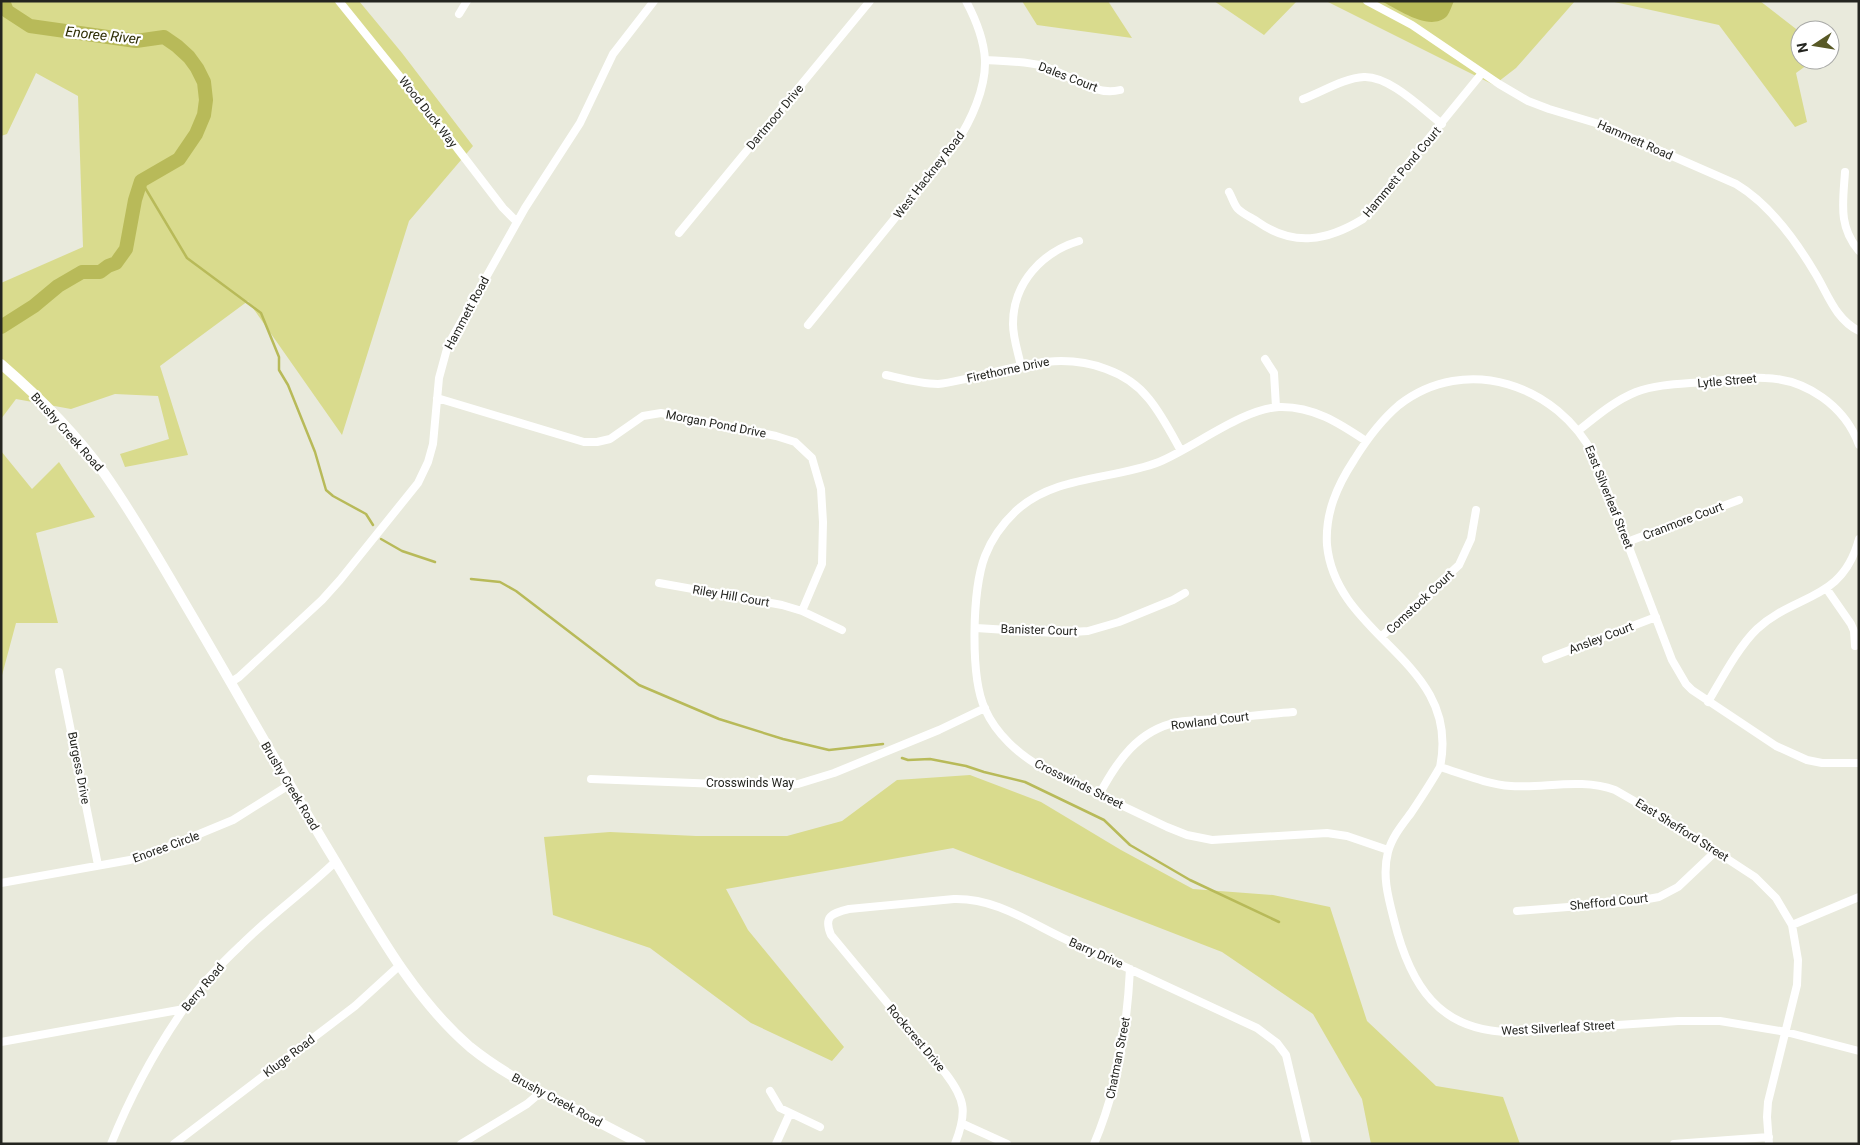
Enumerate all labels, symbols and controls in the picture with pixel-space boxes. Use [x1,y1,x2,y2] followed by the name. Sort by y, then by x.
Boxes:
[1790,20,1840,70] north arrow
[65,23,142,47] water label: Enoree River
[1793,41,1811,54] text: N
[1036,59,1100,95] street label: Dales Court
[396,74,460,151] street label: Wood Duck Way
[744,82,806,152] street label: Dartmoor Drive
[1595,117,1675,163] street label: Hammett Road
[1360,124,1444,220] street label: Hammett Pond Court
[891,129,967,221] street label: West Hackney Road
[442,274,492,352] street label: Hammett Road
[965,354,1051,386] street label: Firethorne Drive
[1697,371,1757,391] street label: Lytle Street
[28,390,106,474] street label: Brushy Creek Road
[665,407,767,441] street label: Morgan Pond Drive
[1582,443,1636,551] street label: East Silverleaf Street
[1641,499,1725,543] street label: Cranmore Court
[1383,567,1457,637] street label: Comstock Court
[691,582,771,610] street label: Riley Hill Court
[1567,619,1635,657] street label: Ansley Court
[1000,622,1078,638] street label: Banister Court
[1170,709,1250,733] street label: Rowland Court
[65,731,93,805] street label: Burgess Drive
[258,739,322,833] street label: Brushy Creek Road
[1032,756,1126,812] street label: Crosswinds Street
[706,776,794,790] street label: Crosswinds Way
[1633,796,1731,864] street label: East Shefford Street
[131,828,201,866] street label: Enoree Circle
[1569,891,1649,913] street label: Shefford Court
[1067,935,1125,971] street label: Barry Drive
[179,960,227,1014] street label: Berry Road
[884,1002,948,1074] street label: Rockcrest Drive
[1103,1016,1133,1100] street label: Chatman Street
[1501,1018,1615,1038] street label: West Silverleaf Street
[261,1032,317,1080] street label: Kluge Road
[509,1070,605,1130] street label: Brushy Creek Road

